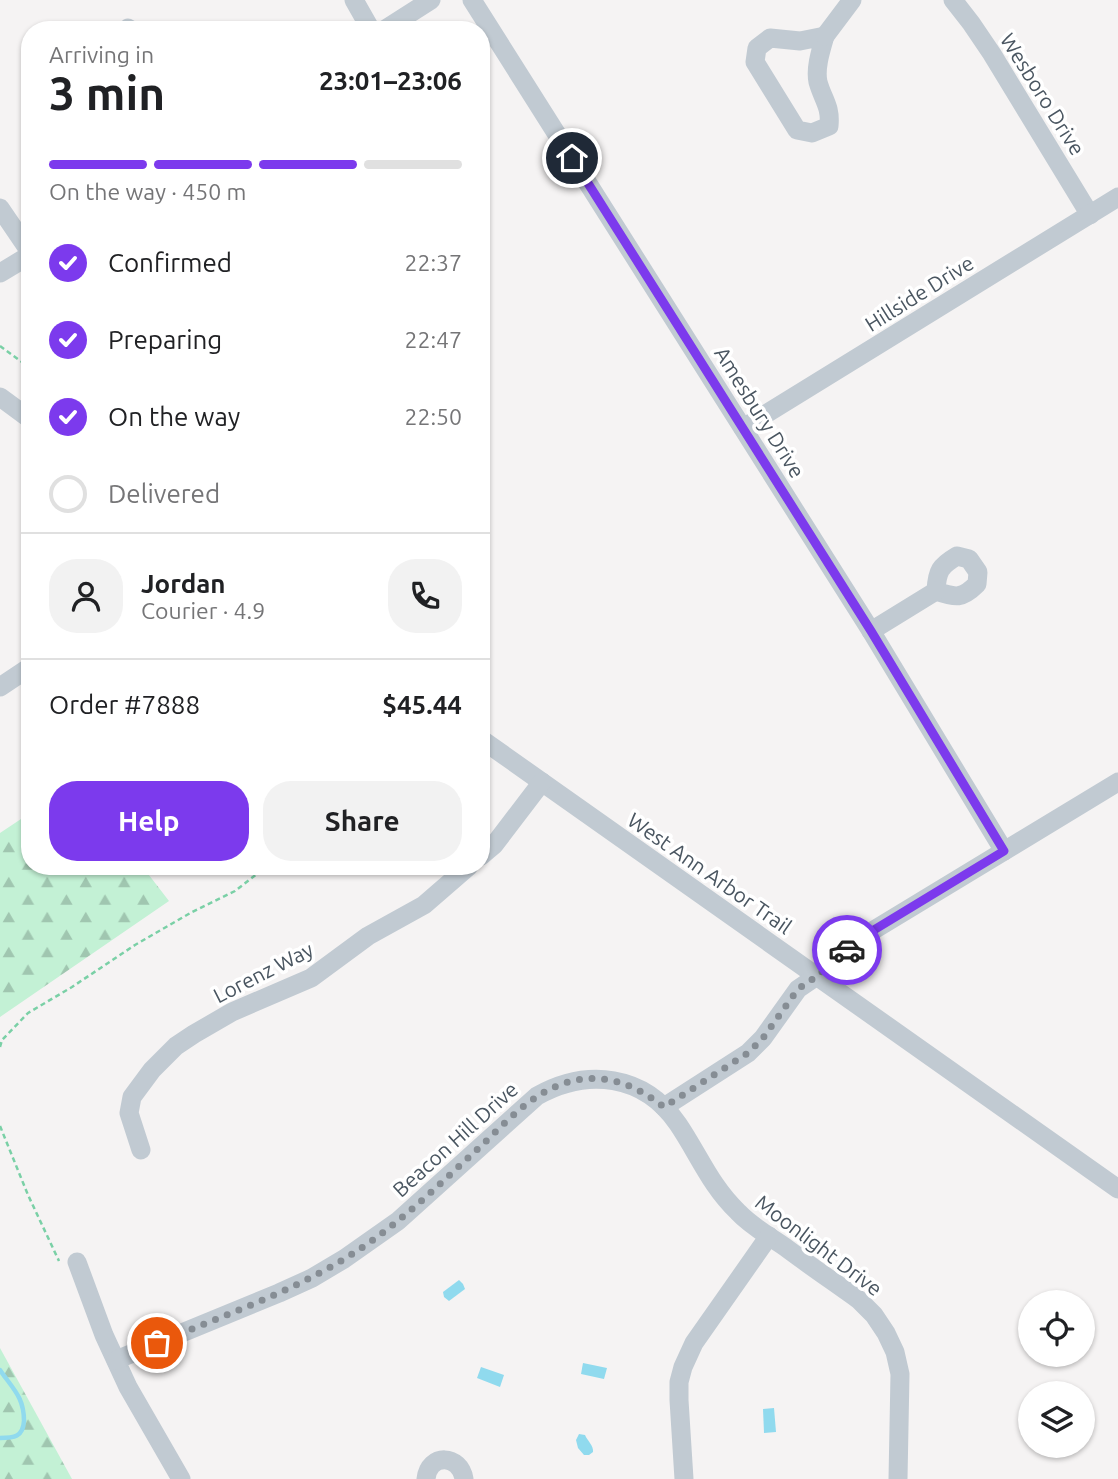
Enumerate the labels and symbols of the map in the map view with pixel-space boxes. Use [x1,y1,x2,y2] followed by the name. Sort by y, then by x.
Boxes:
[996,29,1090,159] street label: Wesboro Drive
[542,128,602,188] pin
[860,250,978,336] street label: Hillside Drive
[710,342,810,482] street label: Amesbury Drive
[623,807,797,939] street label: West Ann Arbor Trail
[812,915,882,985] courier
[209,937,317,1007] street label: Lorenz Way
[388,1077,522,1201] street label: Beacon Hill Drive
[751,1190,887,1300] street label: Moonlight Drive
[127,1313,187,1373] pin

